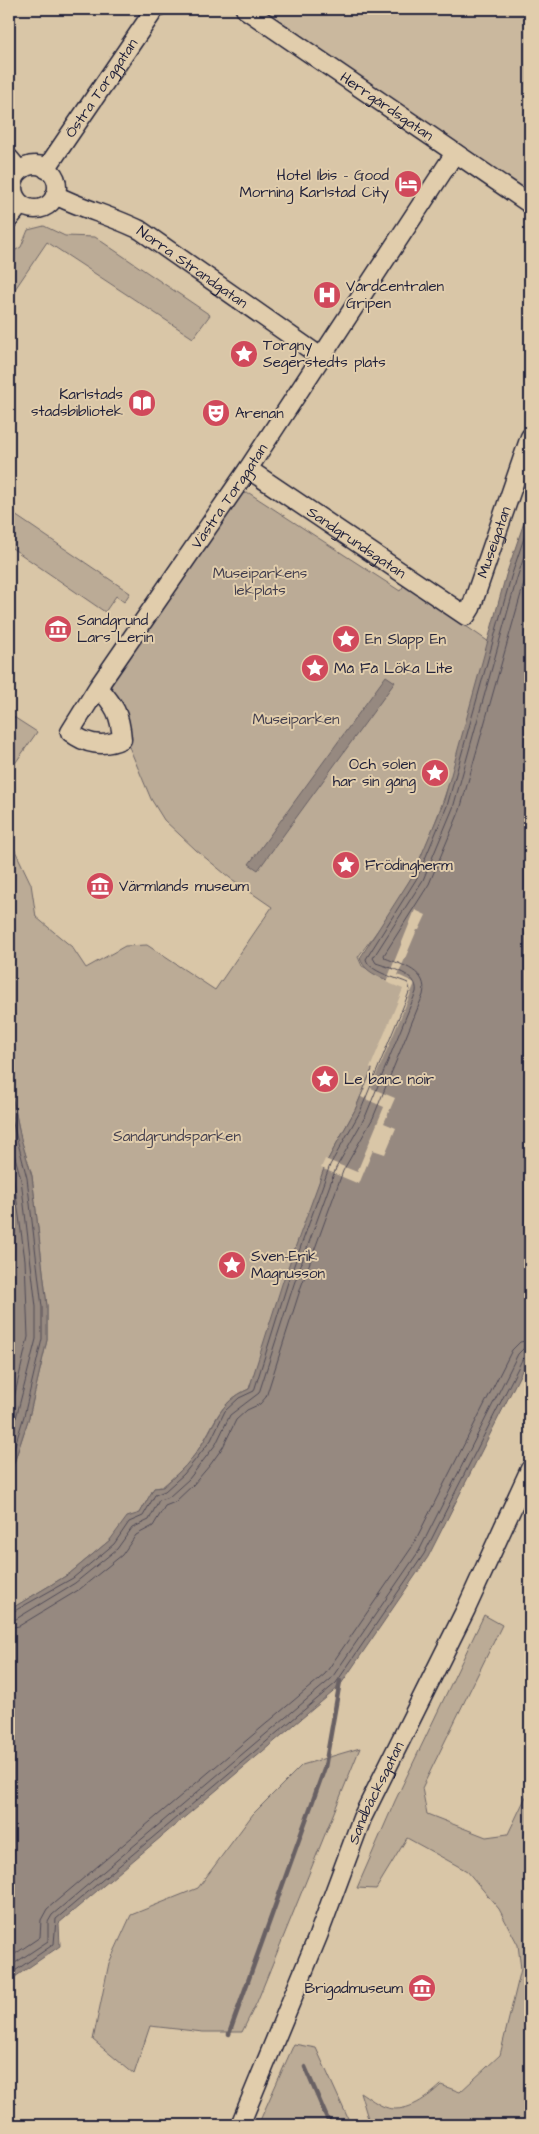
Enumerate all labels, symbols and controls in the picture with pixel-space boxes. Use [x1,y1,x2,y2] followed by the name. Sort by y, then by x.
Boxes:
[60,34,143,142] street label: Östra Torggatan
[336,67,438,146] street label: Herrgårdsgatan
[239,165,389,204] place label: Hotel Ibis - Good Morning Karlstad City
[393,169,423,199] hotel icon: Hotel Ibis - Good Morning Karlstad City
[133,220,253,313] street label: Norra Strandgatan
[346,276,445,314] place label: Vårdcentralen Gripen
[312,280,342,310] hospital icon: Vårdcentralen Gripen
[263,335,386,374] place label: Torgny Segerstedts plats
[229,339,259,369] place icon: Torgny Segerstedts plats
[31,384,123,422] place label: Karlstads stadsbibliotek
[127,388,157,418] library icon: Karlstads stadsbibliotek
[201,398,231,428] theatre icon: Arenan
[235,403,284,424] place label: Arenan
[186,439,273,553] street label: Västra Torggatan
[303,501,411,583] street label: Sandgrundsgatan
[472,503,516,581] street label: Museigatan
[213,563,308,601] park label: Museiparkens lekplats
[77,610,154,648] place label: Sandgrund Lars Lerin
[43,614,73,644] museum icon: Sandgrund Lars Lerin
[331,624,361,654] place icon: En Slapp En
[365,629,447,650] place label: En Slapp En
[300,653,330,683] place icon: Må Få Löka Lite
[334,658,453,679] place label: Må Få Löka Lite
[252,709,340,730] park label: Museiparken
[333,754,416,793] place label: Och solen har sin gång
[420,758,450,788] place icon: Och solen har sin gång
[331,850,361,880] place icon: Frödingherm
[365,855,453,877] place label: Frödingherm
[85,871,115,901] museum icon: Värmlands museum
[119,876,249,897] place label: Värmlands museum
[310,1064,340,1094] place icon: Le banc noir
[344,1069,434,1090] place label: Le banc noir
[113,1126,241,1148] park label: Sandgrundsparken
[251,1246,325,1285] place label: Sven-Erik Magnusson
[217,1250,247,1280] place icon: Sven-Erik Magnusson
[343,1737,409,1847] street label: Sandbäcksgatan
[407,1973,437,2003] museum icon: Brigadmuseum
[305,1978,403,2000] place label: Brigadmuseum

